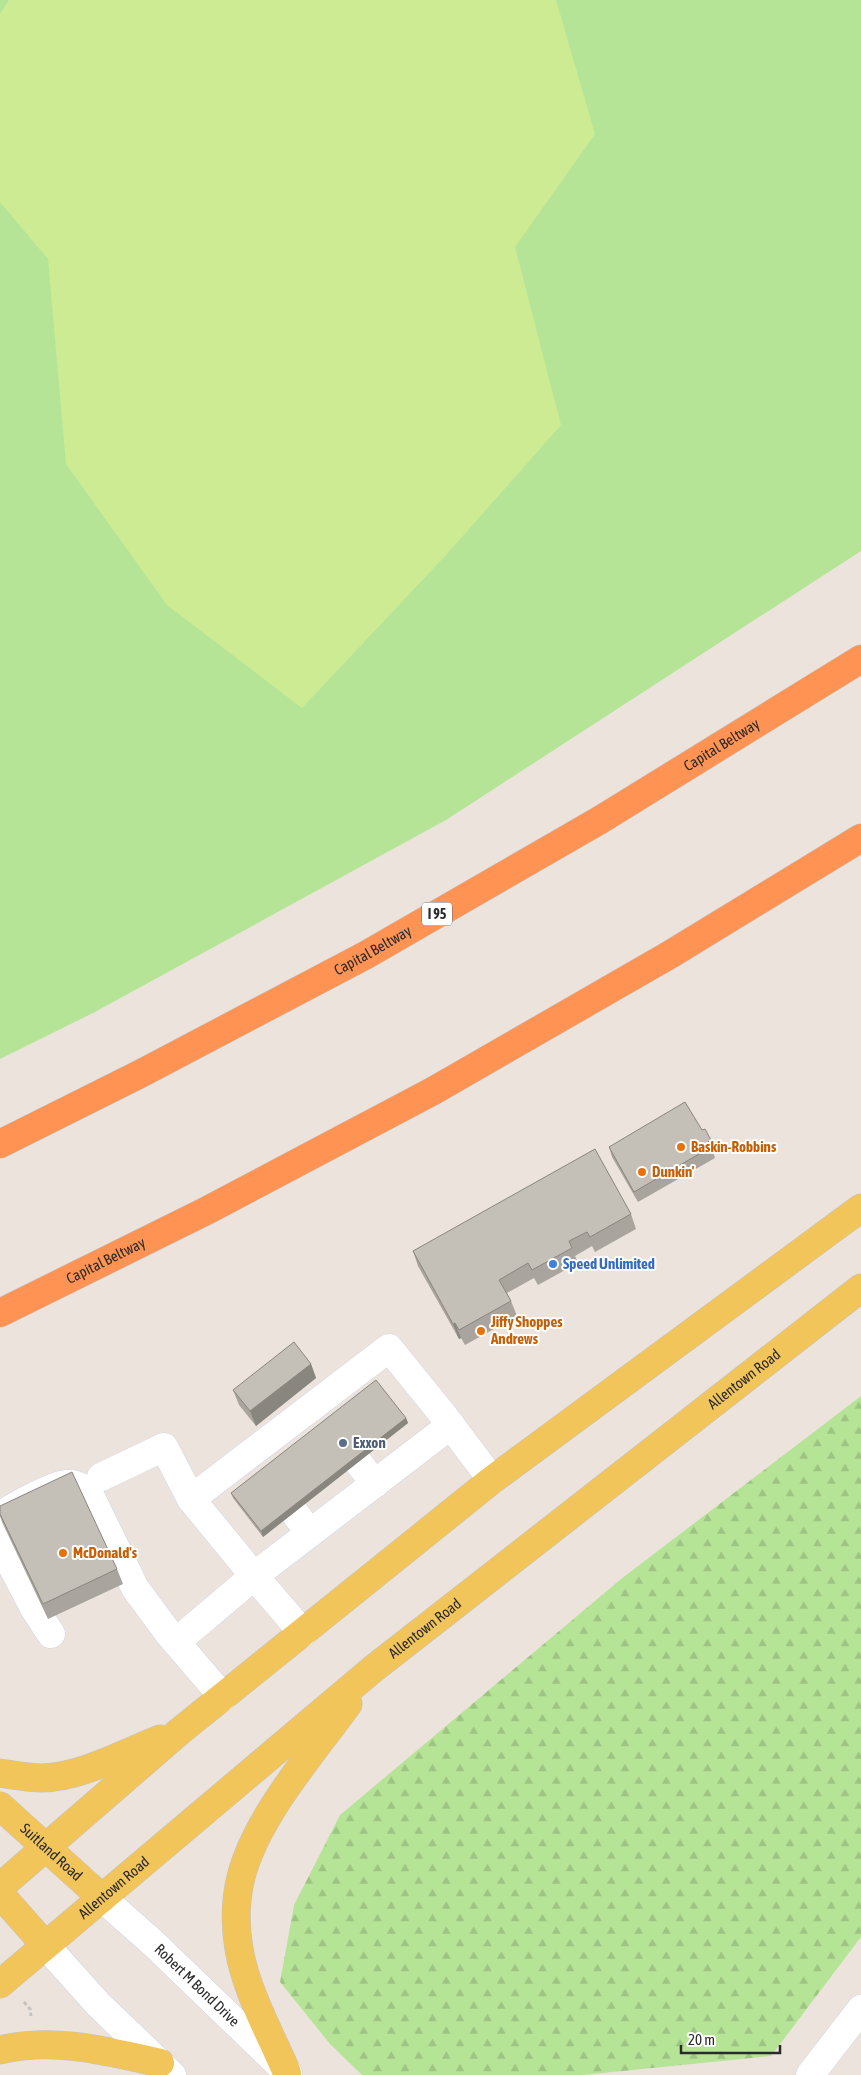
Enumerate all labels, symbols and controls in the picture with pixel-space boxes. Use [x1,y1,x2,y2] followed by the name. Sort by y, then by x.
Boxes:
[680,715,762,774] street label: Capital Beltway
[422,902,452,926] road number: I 95
[331,922,414,978] street label: Capital Beltway
[691,1138,777,1155] place label: Baskin-Robbins
[675,1141,687,1153] marker: Baskin-Robbins
[652,1163,695,1180] place label: Dunkin'
[636,1166,648,1178] marker: Dunkin'
[63,1234,148,1287] street label: Capital Beltway
[563,1255,655,1272] place label: Speed Unlimited
[547,1258,559,1270] marker: Speed Unlimited
[490,1313,563,1347] place label: Jiffy Shoppes Andrews
[475,1325,487,1337] marker: Jiffy Shoppes Andrews
[704,1345,783,1412] street label: Allentown Road
[353,1434,386,1451] place label: Exxon
[337,1437,349,1449] marker: Exxon
[73,1544,138,1561] place label: McDonald's
[57,1547,69,1559] marker: McDonald's
[385,1595,464,1662] street label: Allentown Road
[17,1820,86,1884] street label: Suitland Road
[75,1853,152,1922] street label: Allentown Road
[151,1940,243,2030] street label: Robert M Bond Drive
[681,2022,780,2054] scale bar
[688,2031,715,2048] text: 20 m

